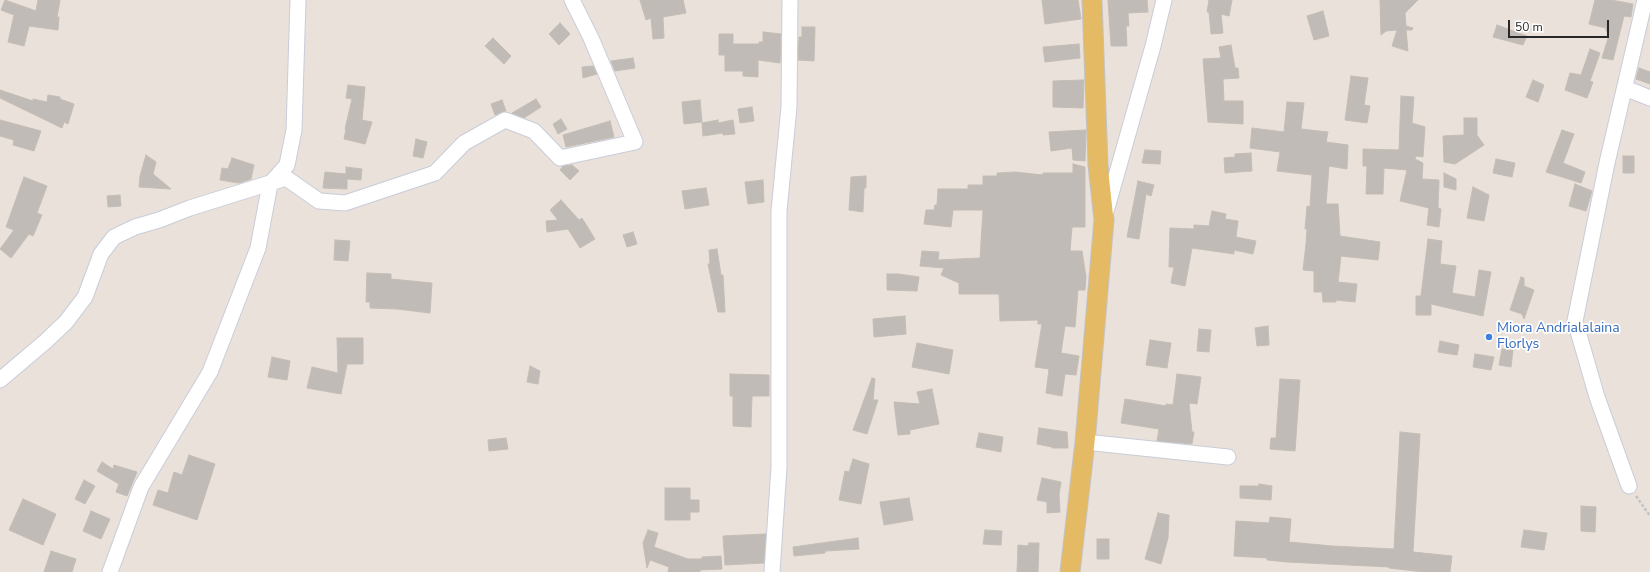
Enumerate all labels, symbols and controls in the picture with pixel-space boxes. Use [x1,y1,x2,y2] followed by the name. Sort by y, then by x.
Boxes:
[1510,12,1611,38] scale bar
[1515,19,1543,35] text: 50 m
[1497,321,1620,354] place label: Miora Andrialalaina Florlys
[1484,332,1494,342] marker: Miora Andrialalaina Florlys

